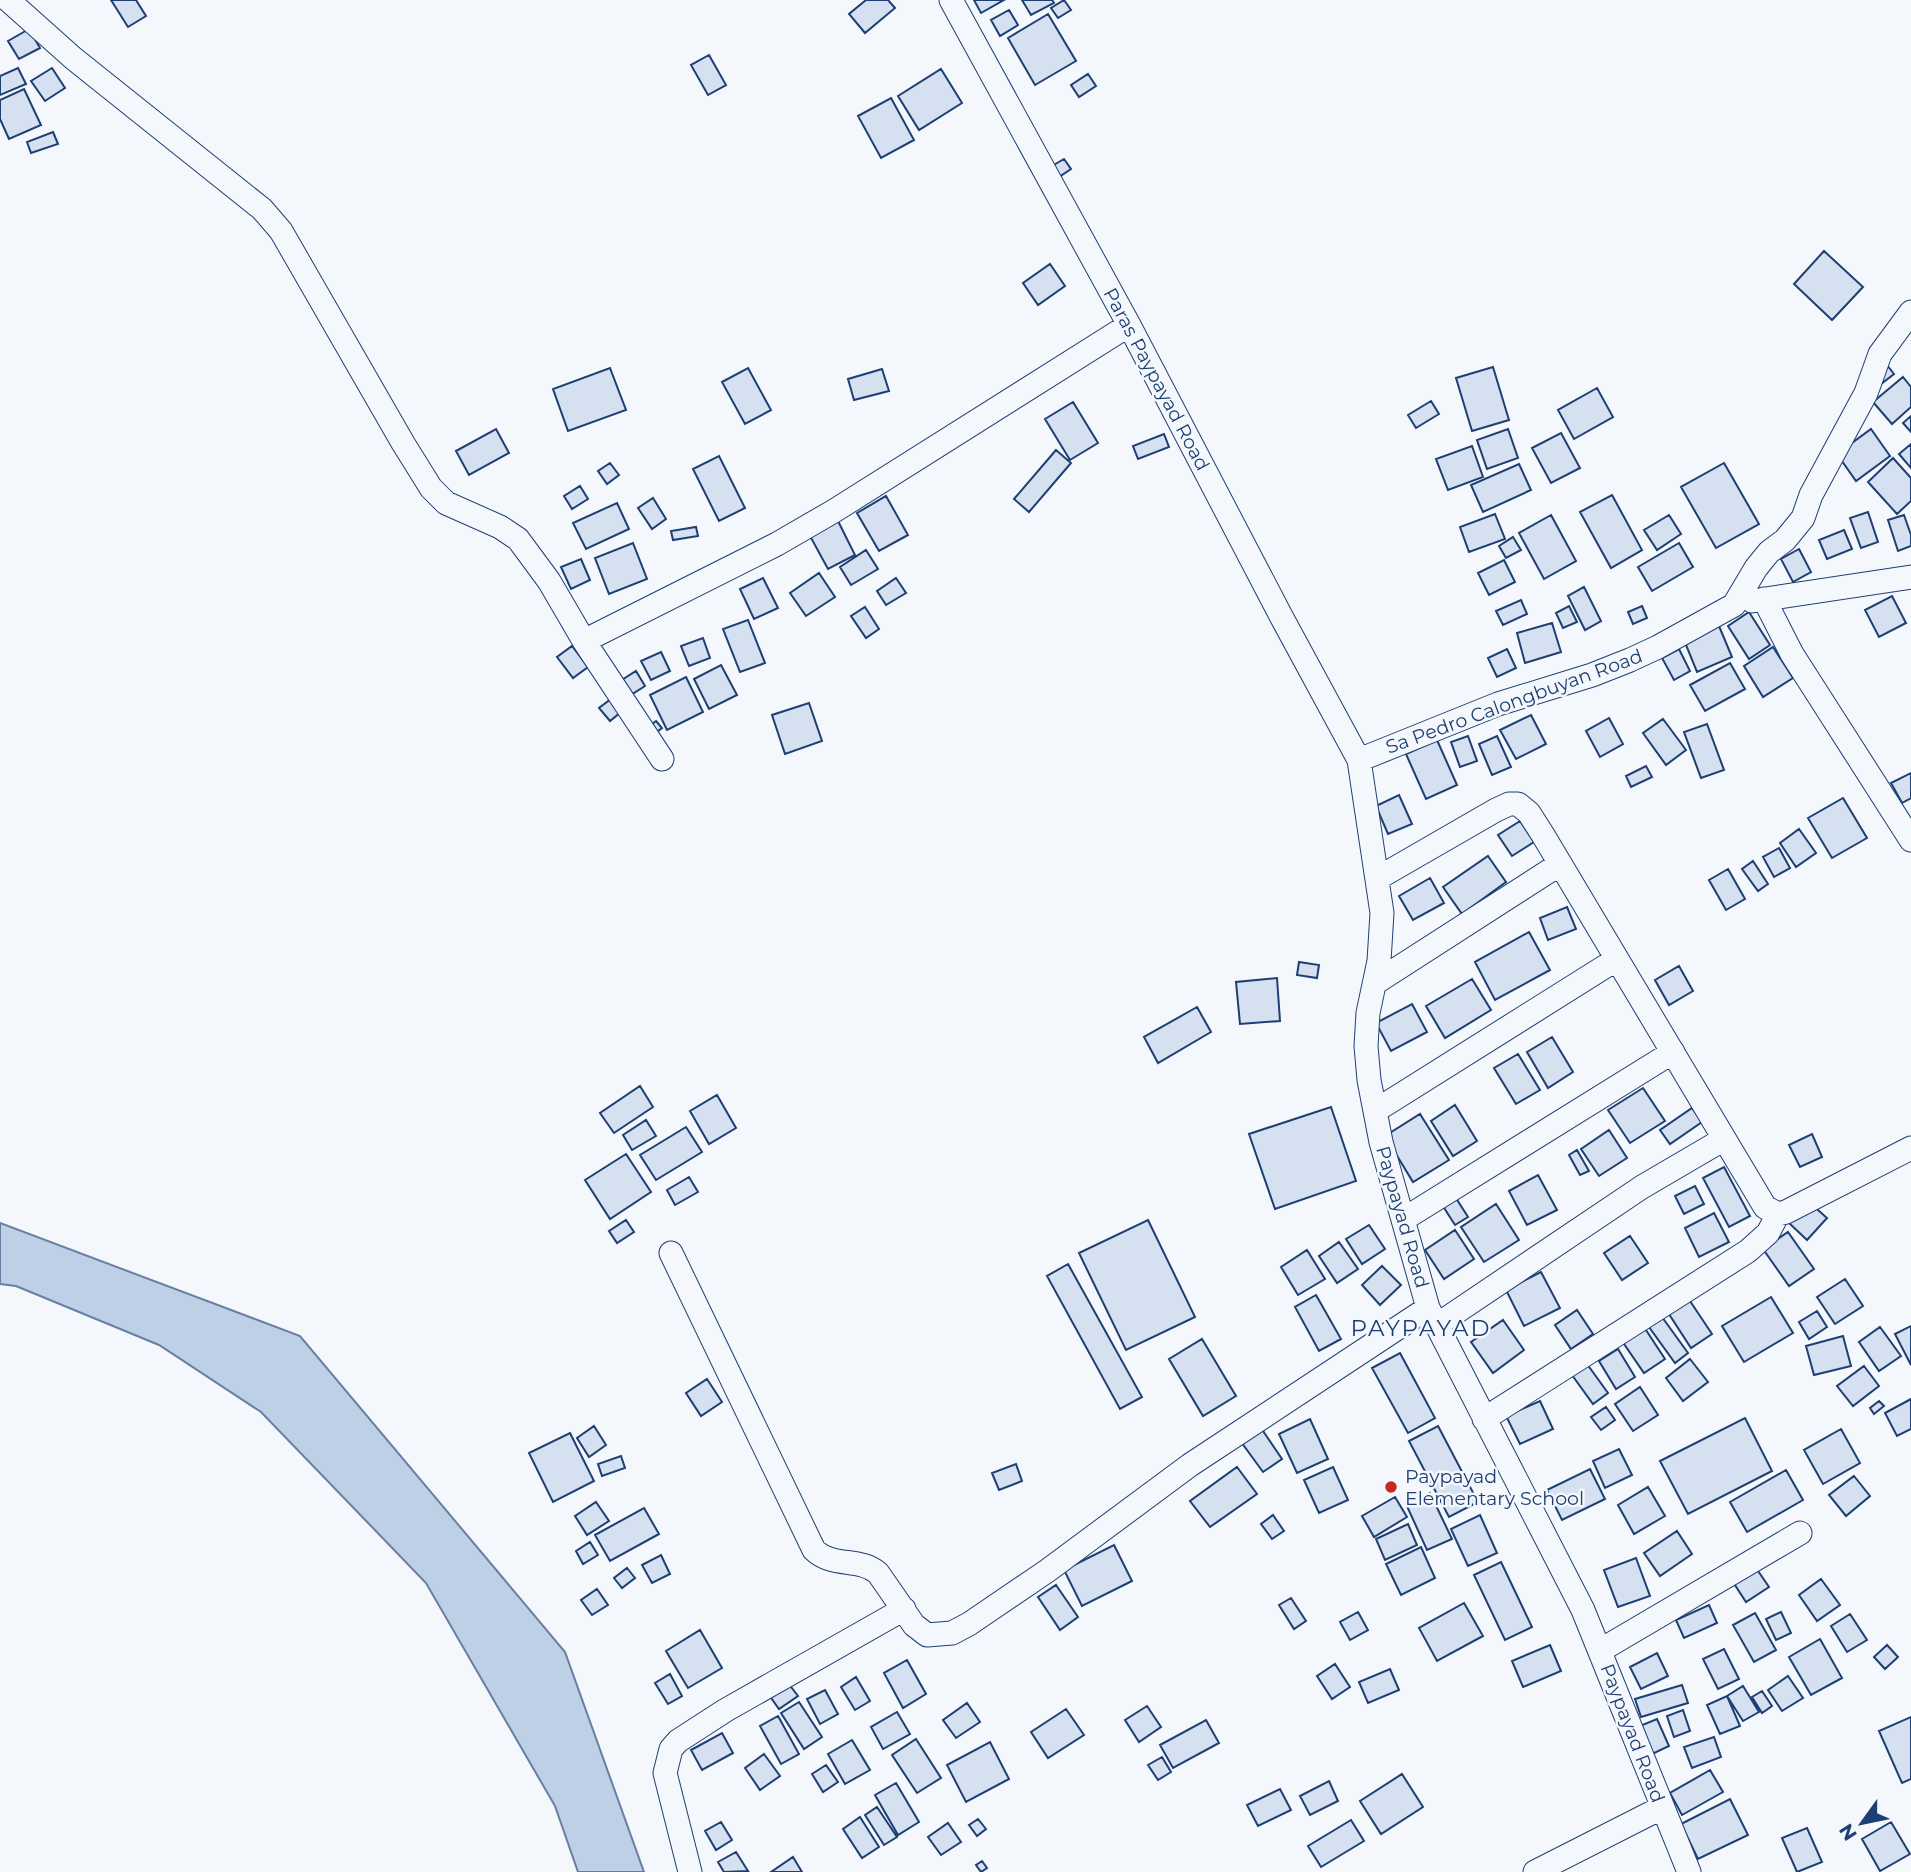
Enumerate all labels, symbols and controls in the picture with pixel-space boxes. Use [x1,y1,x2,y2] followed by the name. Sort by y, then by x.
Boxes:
[1099,284,1215,475] street label: Paras Paypayad Road
[1383,644,1646,759] street label: Sa Pedro Calongbuyan Road
[1371,1143,1434,1291] street label: Paypayad Road
[1350,1314,1492,1342] district label: PAYPAYAD
[1405,1465,1584,1510] place label: Paypayad Elementary School
[1383,1479,1399,1495] marker: Paypayad Elementary School
[1595,1661,1670,1806] street label: Paypayad Road
[1827,1788,1897,1858] north arrow
[1834,1819,1862,1845] text: N

